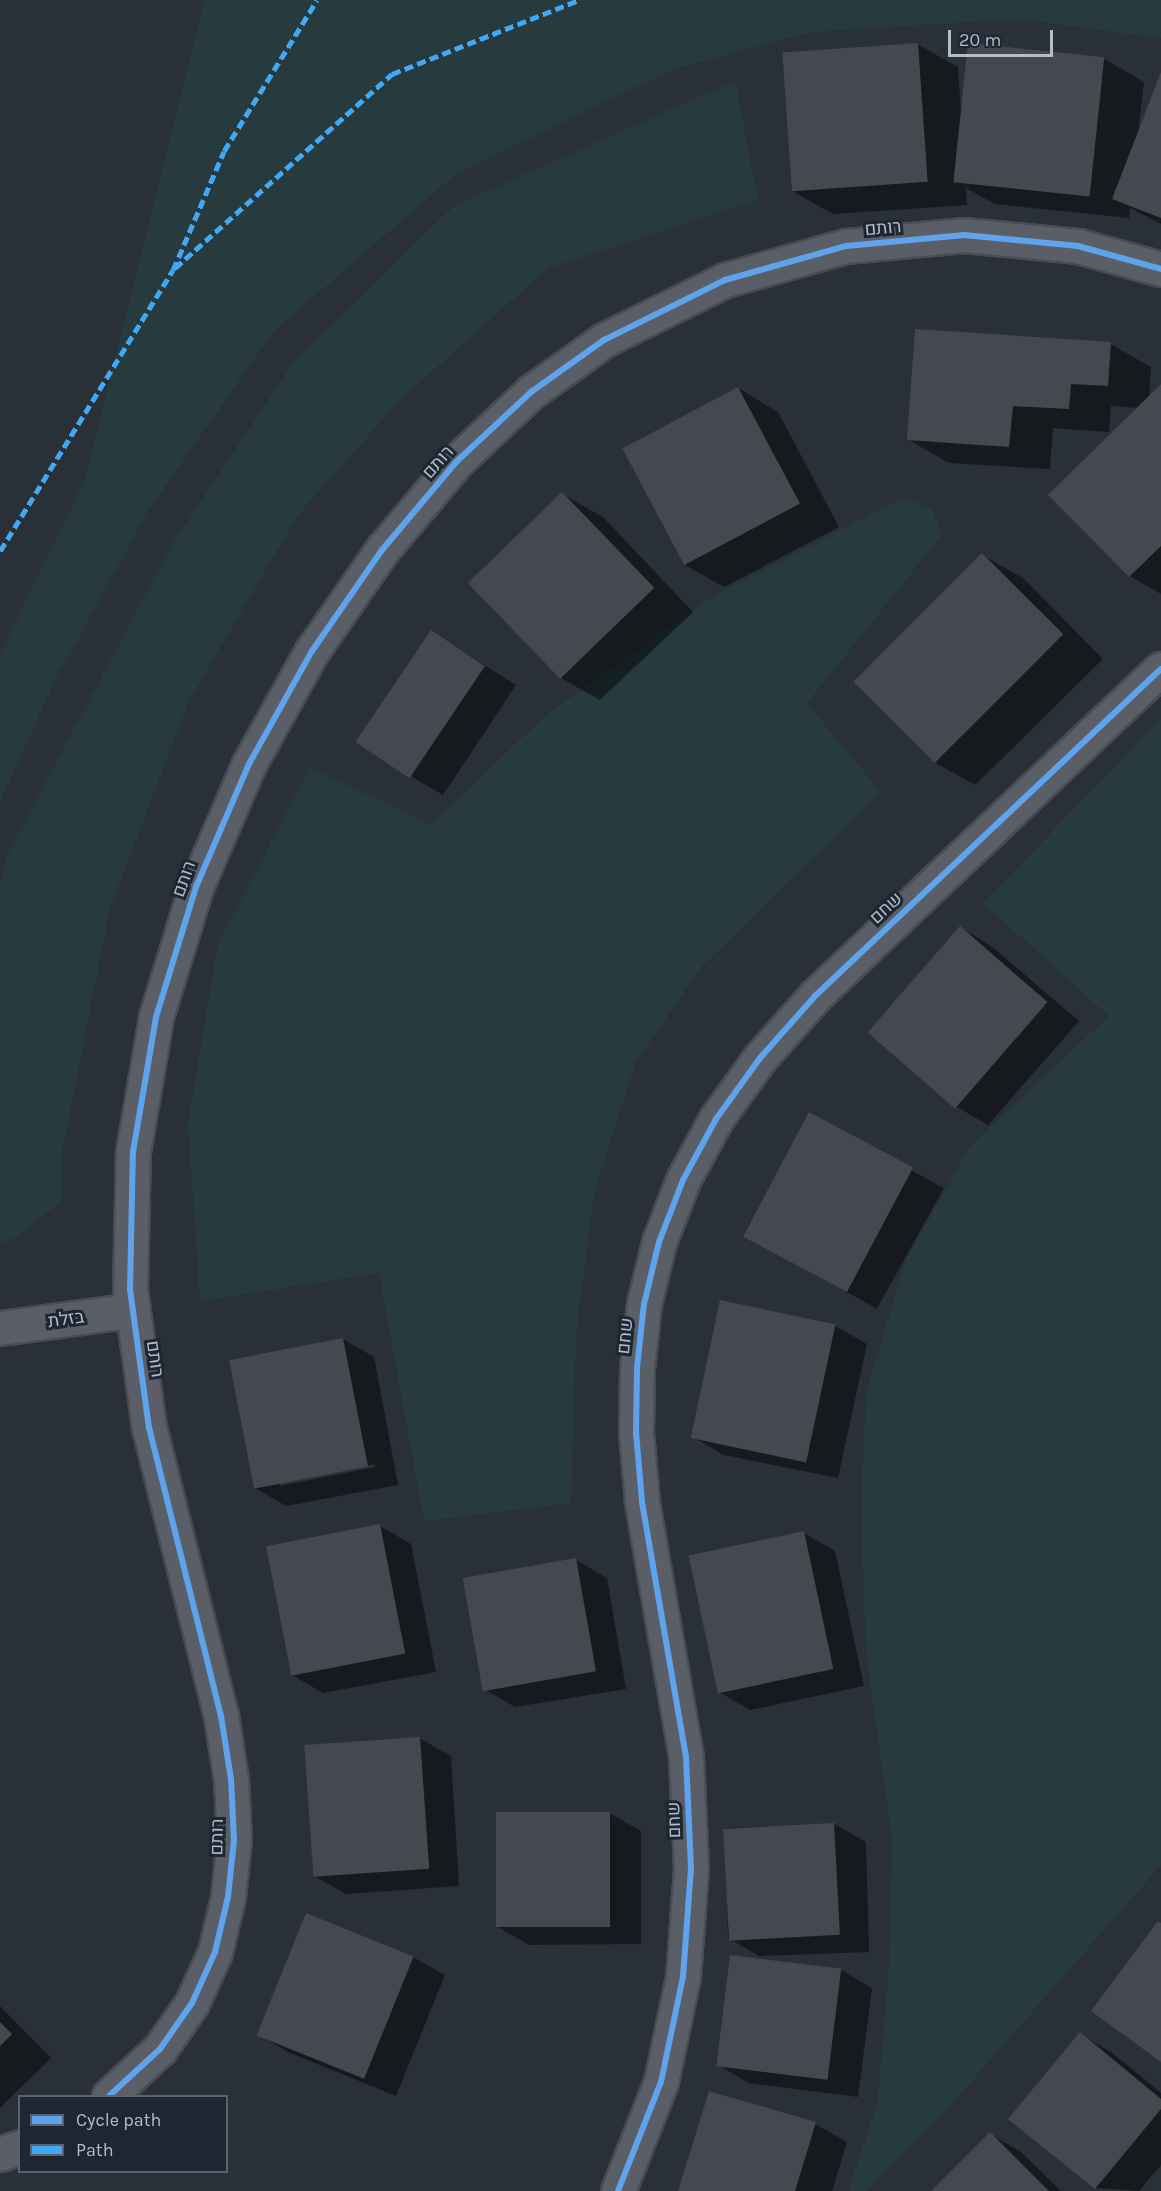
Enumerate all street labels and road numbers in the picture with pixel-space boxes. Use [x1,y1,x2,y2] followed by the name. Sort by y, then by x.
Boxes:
[864,216,902,240] street label: רותם
[418,441,458,483] street label: רותם
[168,858,200,900] street label: רותם
[865,888,907,928] street label: שחם
[47,1306,85,1332] street label: בזלת
[612,1317,638,1355] street label: שחם
[142,1339,168,1379] street label: רותם
[663,1801,685,1839] street label: שחם
[206,1818,228,1856] street label: רותם

